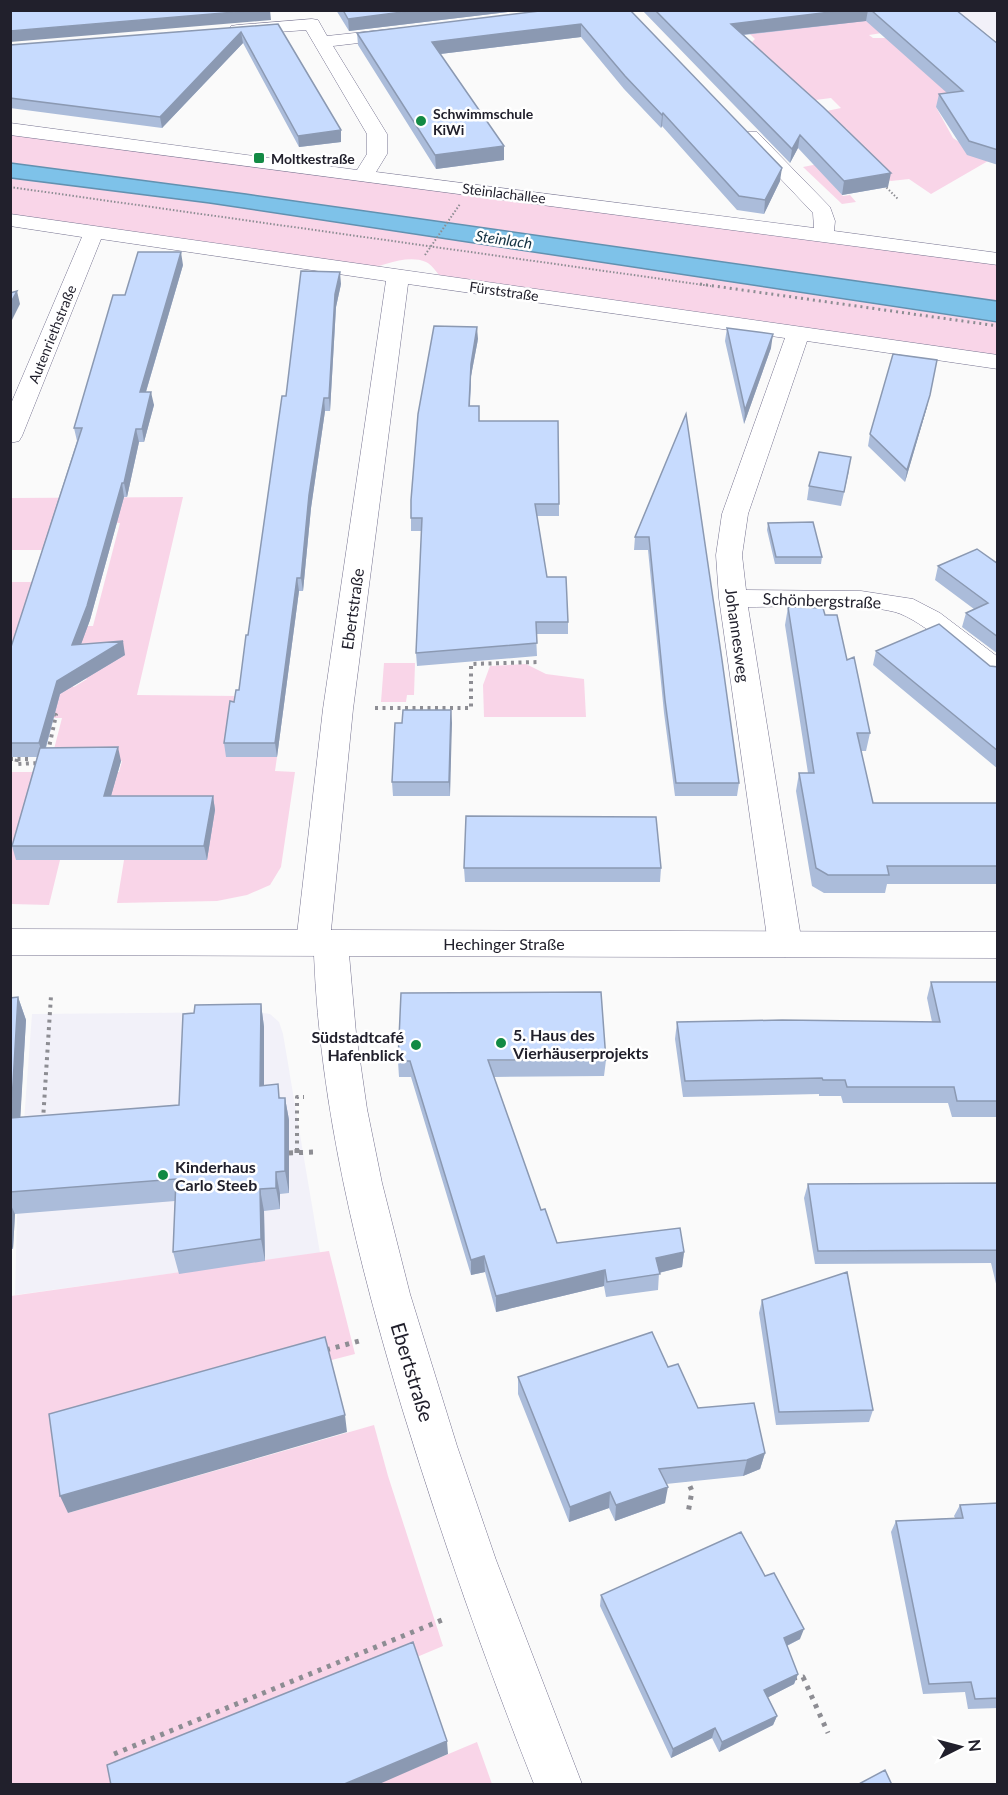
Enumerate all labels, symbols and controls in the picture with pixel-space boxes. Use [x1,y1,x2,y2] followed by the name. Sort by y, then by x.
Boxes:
[433,105,534,138] place label: Schwimmschule KiWi
[414,114,428,128] marker: Schwimmschule KiWi
[271,150,355,167] place label: Moltkestraße
[252,151,266,165] marker: Moltkestraße
[461,179,547,207] street label: Steinlachallee
[475,226,533,252] water label: Steinlach
[468,278,540,304] street label: Fürststraße
[25,282,79,386] street label: Autenriethstraße
[337,567,367,651] street label: Ebertstraße
[722,587,754,683] street label: Johannesweg
[762,588,882,612] street label: Schönbergstraße
[443,934,565,953] street label: Hechinger Straße
[512,1025,649,1062] place label: 5. Haus des Vierhäuserprojekts
[311,1027,404,1064] place label: Südstadtcafé Hafenblick
[494,1036,508,1050] marker: 5. Haus des Vierhäuserprojekts
[409,1038,423,1052] marker: Südstadtcafé Hafenblick
[175,1157,257,1194] place label: Kinderhaus Carlo Steeb
[156,1168,170,1182] marker: Kinderhaus Carlo Steeb
[387,1319,439,1425] street label: Ebertstraße
[930,1717,990,1777] north arrow
[965,1738,986,1753] text: N

